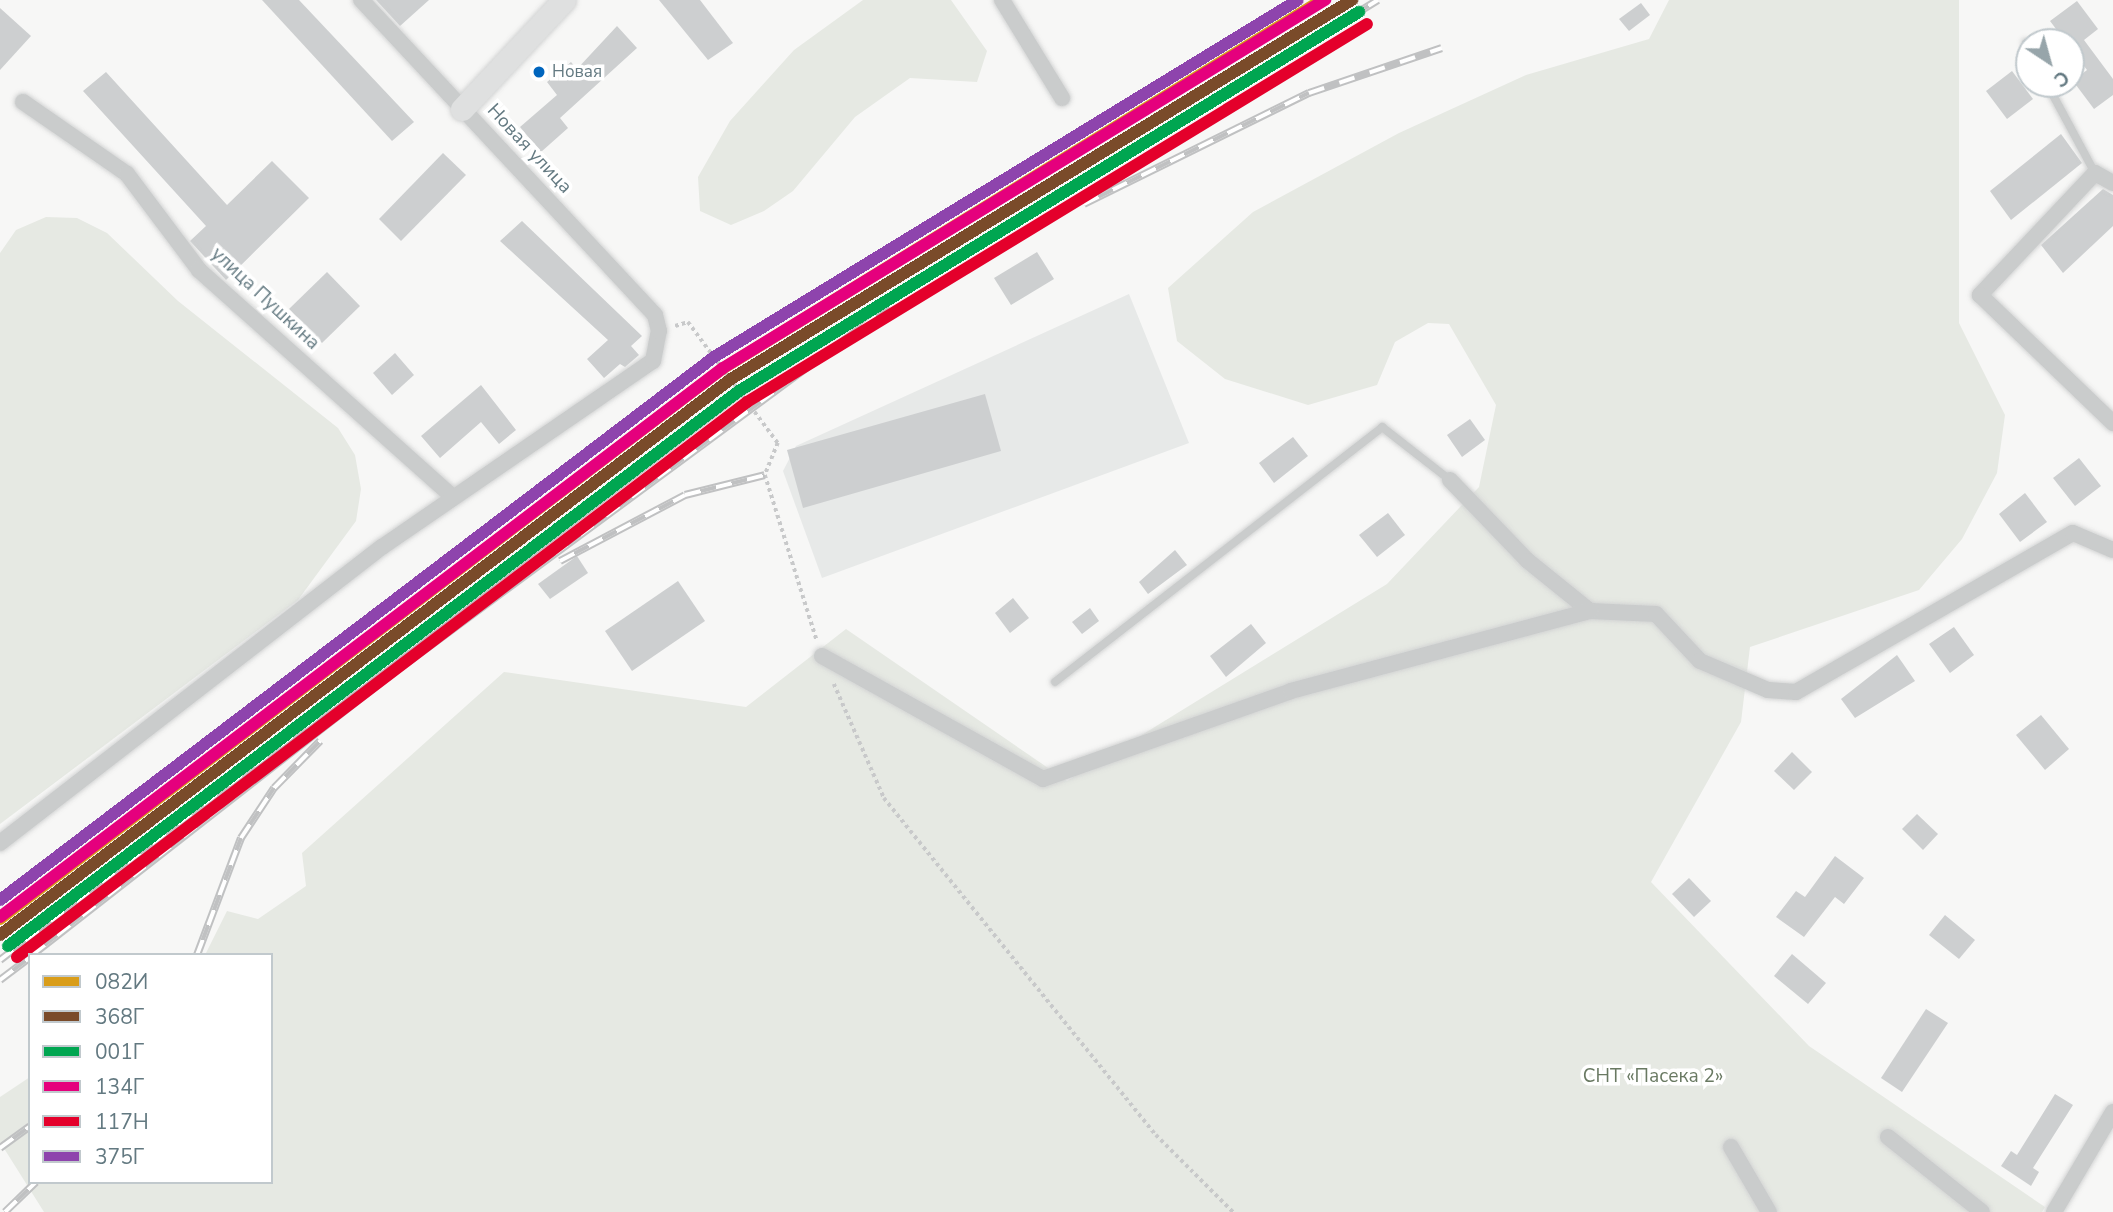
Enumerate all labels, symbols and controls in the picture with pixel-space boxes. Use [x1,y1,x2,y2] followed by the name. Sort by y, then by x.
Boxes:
[2015,28,2085,98] north arrow
[552,62,602,82] place label: Новая
[2048,64,2074,93] text: С
[532,65,546,79] marker: Новая
[482,100,576,198] street label: Новая улица
[206,243,324,355] street label: улица Пушкина
[28,953,273,1184] legend
[95,968,148,996] text: 082И
[95,1003,144,1031] text: 368Г
[95,1038,144,1066] text: 001Г
[1583,1066,1723,1088] park label: СНТ «Пасека 2»
[95,1073,144,1101] text: 134Г
[95,1108,149,1136] text: 117Н
[95,1143,144,1171] text: 375Г

